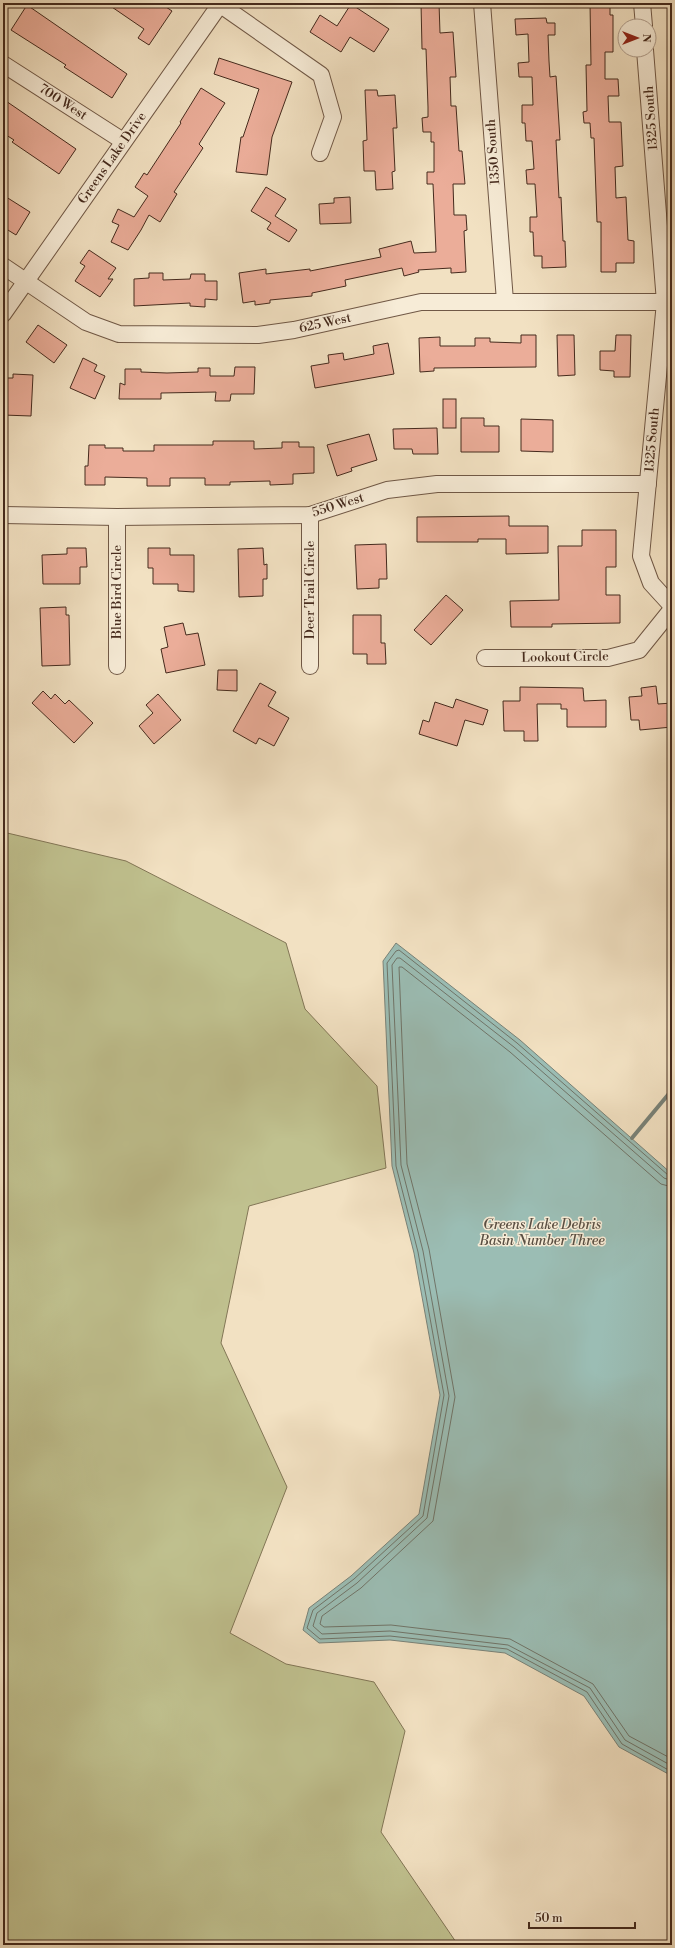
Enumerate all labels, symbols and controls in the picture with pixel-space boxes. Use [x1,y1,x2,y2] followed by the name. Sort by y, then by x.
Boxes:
[617,18,657,58] north arrow
[639,34,653,43] text: N
[36,81,90,124] street label: 700 West
[641,85,661,151] street label: 1325 South
[74,109,150,207] street label: Greens Lake Drive
[483,118,503,185] street label: 1350 South
[297,310,353,336] street label: 625 West
[641,407,663,473] street label: 1325 South
[310,489,366,520] street label: 550 West
[302,540,318,639] street label: Deer Trail Circle
[109,544,125,640] street label: Blue Bird Circle
[521,648,609,666] street label: Lookout Circle
[478,1216,605,1250] water label: Greens Lake Debris Basin Number Three
[529,1904,635,1930] scale bar
[535,1911,563,1926] text: 50 m

